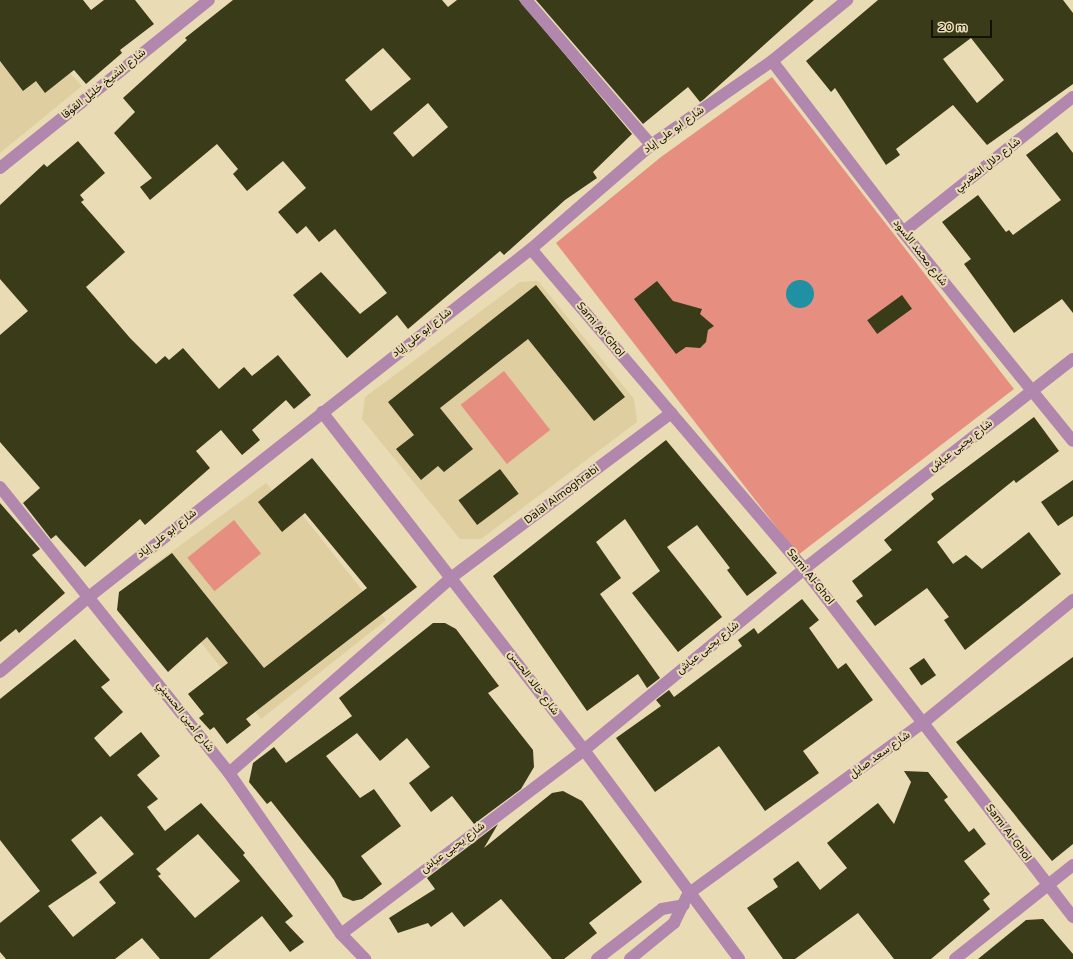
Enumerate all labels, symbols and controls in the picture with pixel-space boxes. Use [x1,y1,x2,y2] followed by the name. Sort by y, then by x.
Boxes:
[933,12,994,38] scale bar
[938,20,967,34] text: 20 m
[59,46,149,122] street label: شارع الشيخ خليل القوقا
[641,104,707,156] street label: شارع ابو على إياد
[952,135,1024,195] street label: شارع دلال المغربي
[890,217,950,289] street label: شارع محمد الأسود
[573,300,627,360] street label: Sami Al-Ghol
[390,306,454,360] street label: شارع ابو على إياد
[927,417,995,475] street label: شارع يحيى عياش
[522,463,602,527] street label: Dalal Almoghrabi
[135,507,199,561] street label: شارع ابو على إياد
[784,546,836,608] street label: Sami Al-Ghol
[674,619,742,677] street label: شارع يحيى عياش
[504,648,562,718] street label: شارع خالد الحسن
[153,679,217,755] street label: شارع أمين الحسيني
[847,729,913,781] street label: شارع سعد صايل
[982,802,1034,864] street label: Sami Al-Ghol
[418,820,488,876] street label: شارع يحيى عياش

